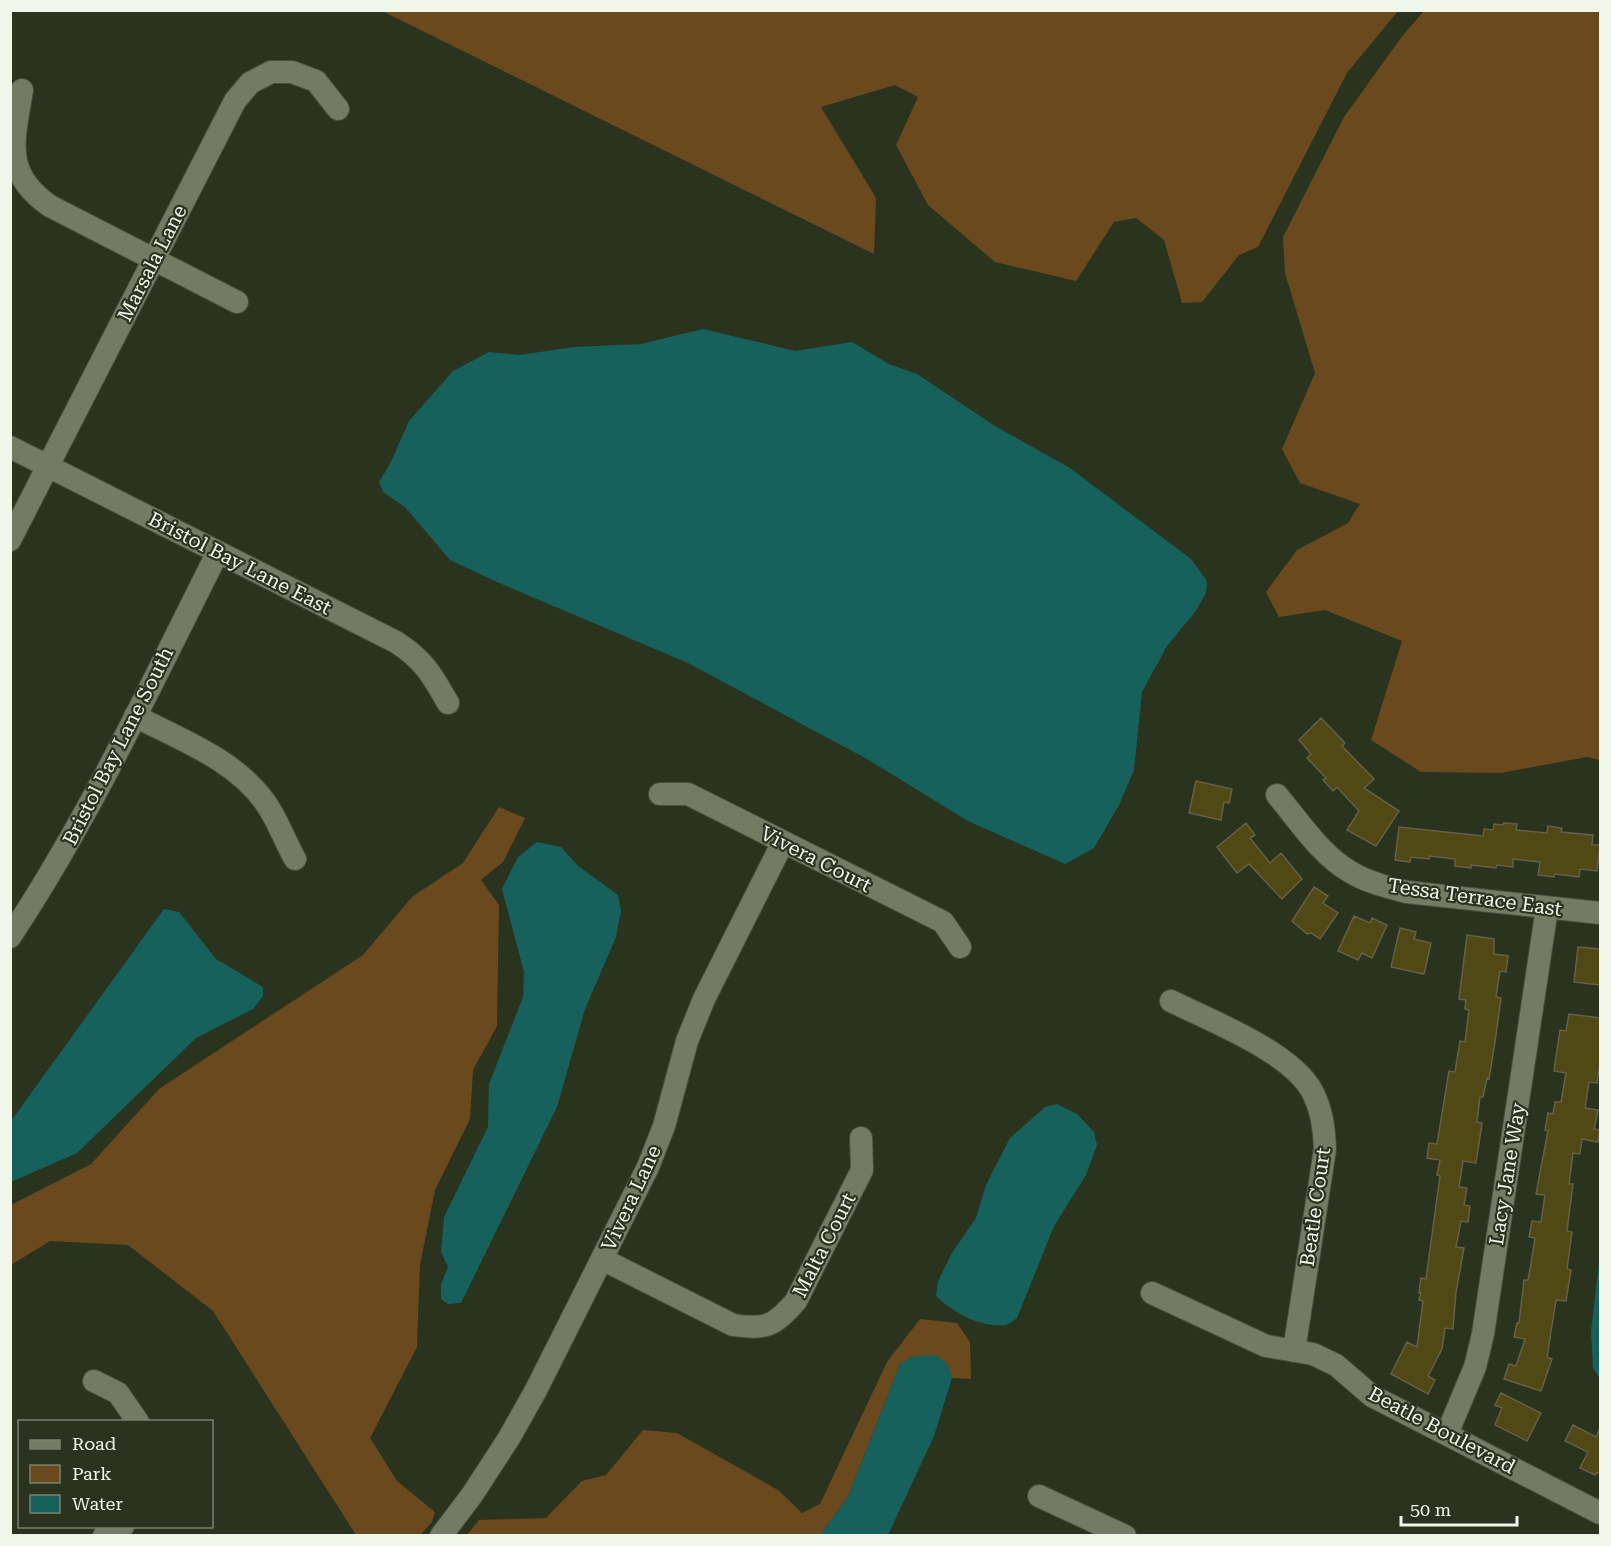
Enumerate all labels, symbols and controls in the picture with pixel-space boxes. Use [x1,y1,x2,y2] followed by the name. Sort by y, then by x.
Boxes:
[112,201,192,325] street label: Marsala Lane
[145,506,336,620] street label: Bristol Bay Lane East
[58,643,178,849] street label: Bristol Bay Lane South
[756,821,876,898] street label: Vivera Court
[1386,873,1564,921] street label: Tessa Terrace East
[1484,1101,1530,1247] street label: Lacy Jane Way
[596,1141,666,1255] street label: Vivera Lane
[1295,1145,1335,1268] street label: Beatle Court
[787,1188,861,1301] street label: Malta Court
[1365,1381,1520,1479] street label: Beatle Boulevard
[18,1420,213,1528] legend
[72,1433,117,1454] text: Road
[72,1463,112,1484] text: Park
[1401,1489,1516,1527] scale bar
[72,1493,123,1514] text: Water
[1410,1499,1451,1520] text: 50 m

